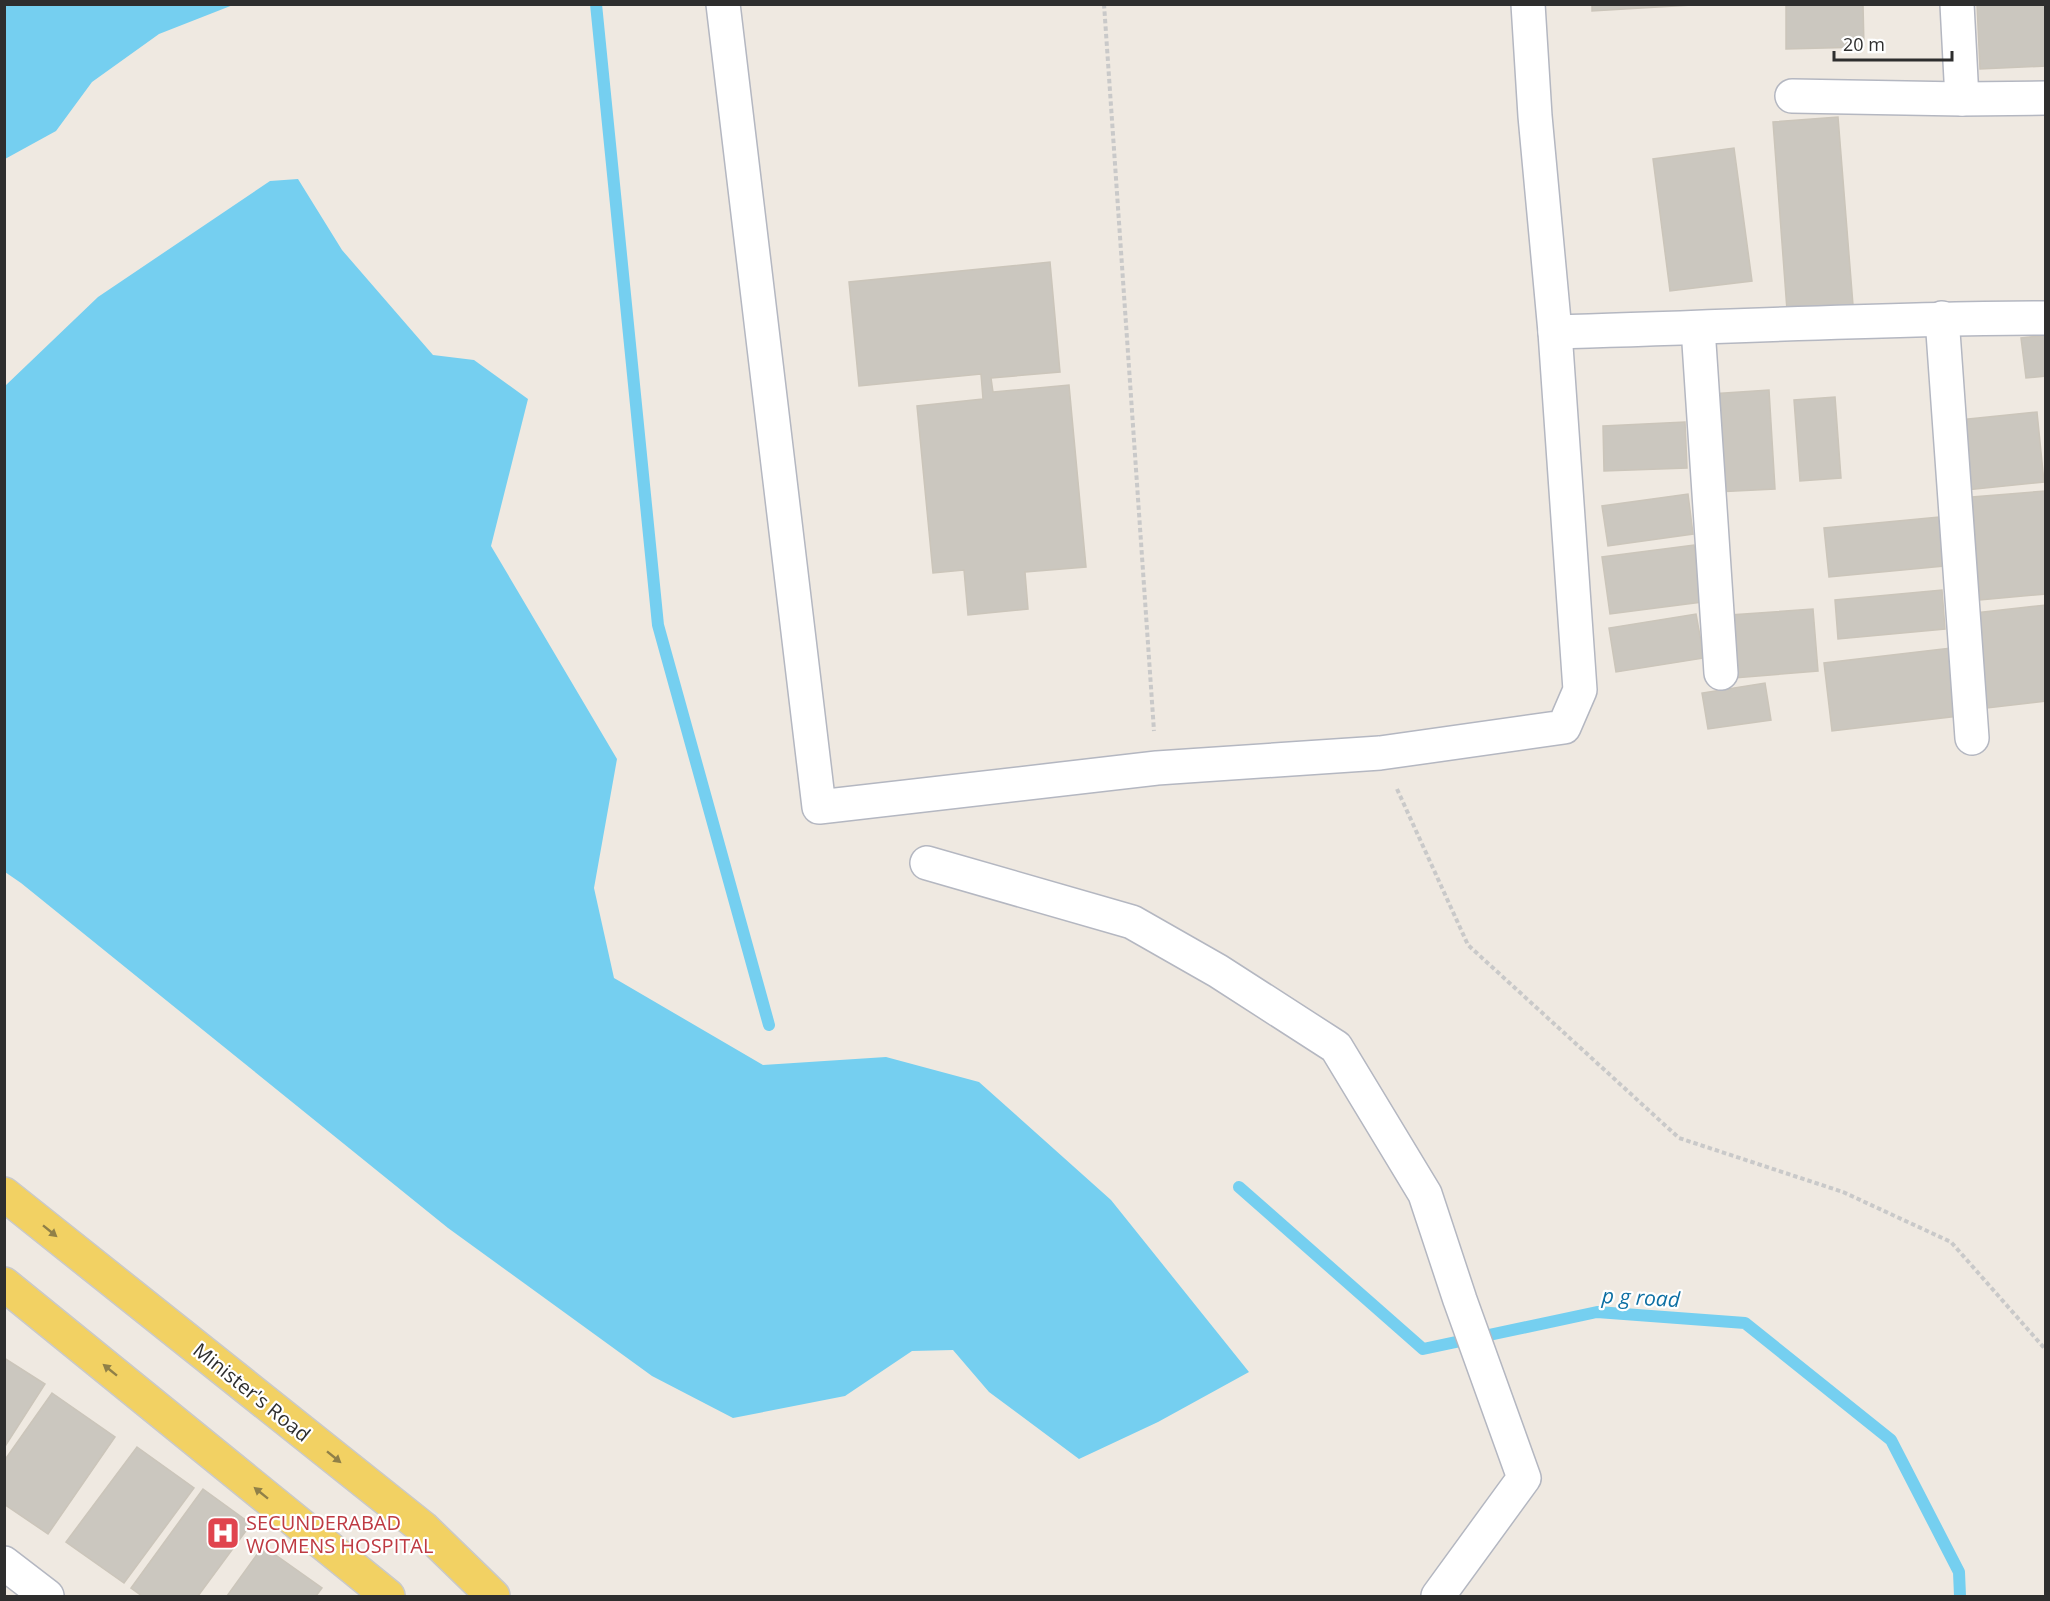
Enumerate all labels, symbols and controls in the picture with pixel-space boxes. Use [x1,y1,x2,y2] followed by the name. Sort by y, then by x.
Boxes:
[1834,24,1952,62] scale bar
[1843,32,1885,56] text: 20 m
[42,1224,57,1237] one-way arrow
[1600,1281,1682,1313] water label: p g road
[188,1336,316,1448] street label: Minister's Road
[102,1364,117,1377] one-way arrow
[326,1451,342,1464] one-way arrow
[253,1487,269,1500] one-way arrow
[246,1509,433,1559] place label: SECUNDERABAD WOMENS HOSPITAL
[205,1515,241,1551] hospital icon: SECUNDERABAD WOMENS HOSPITAL

